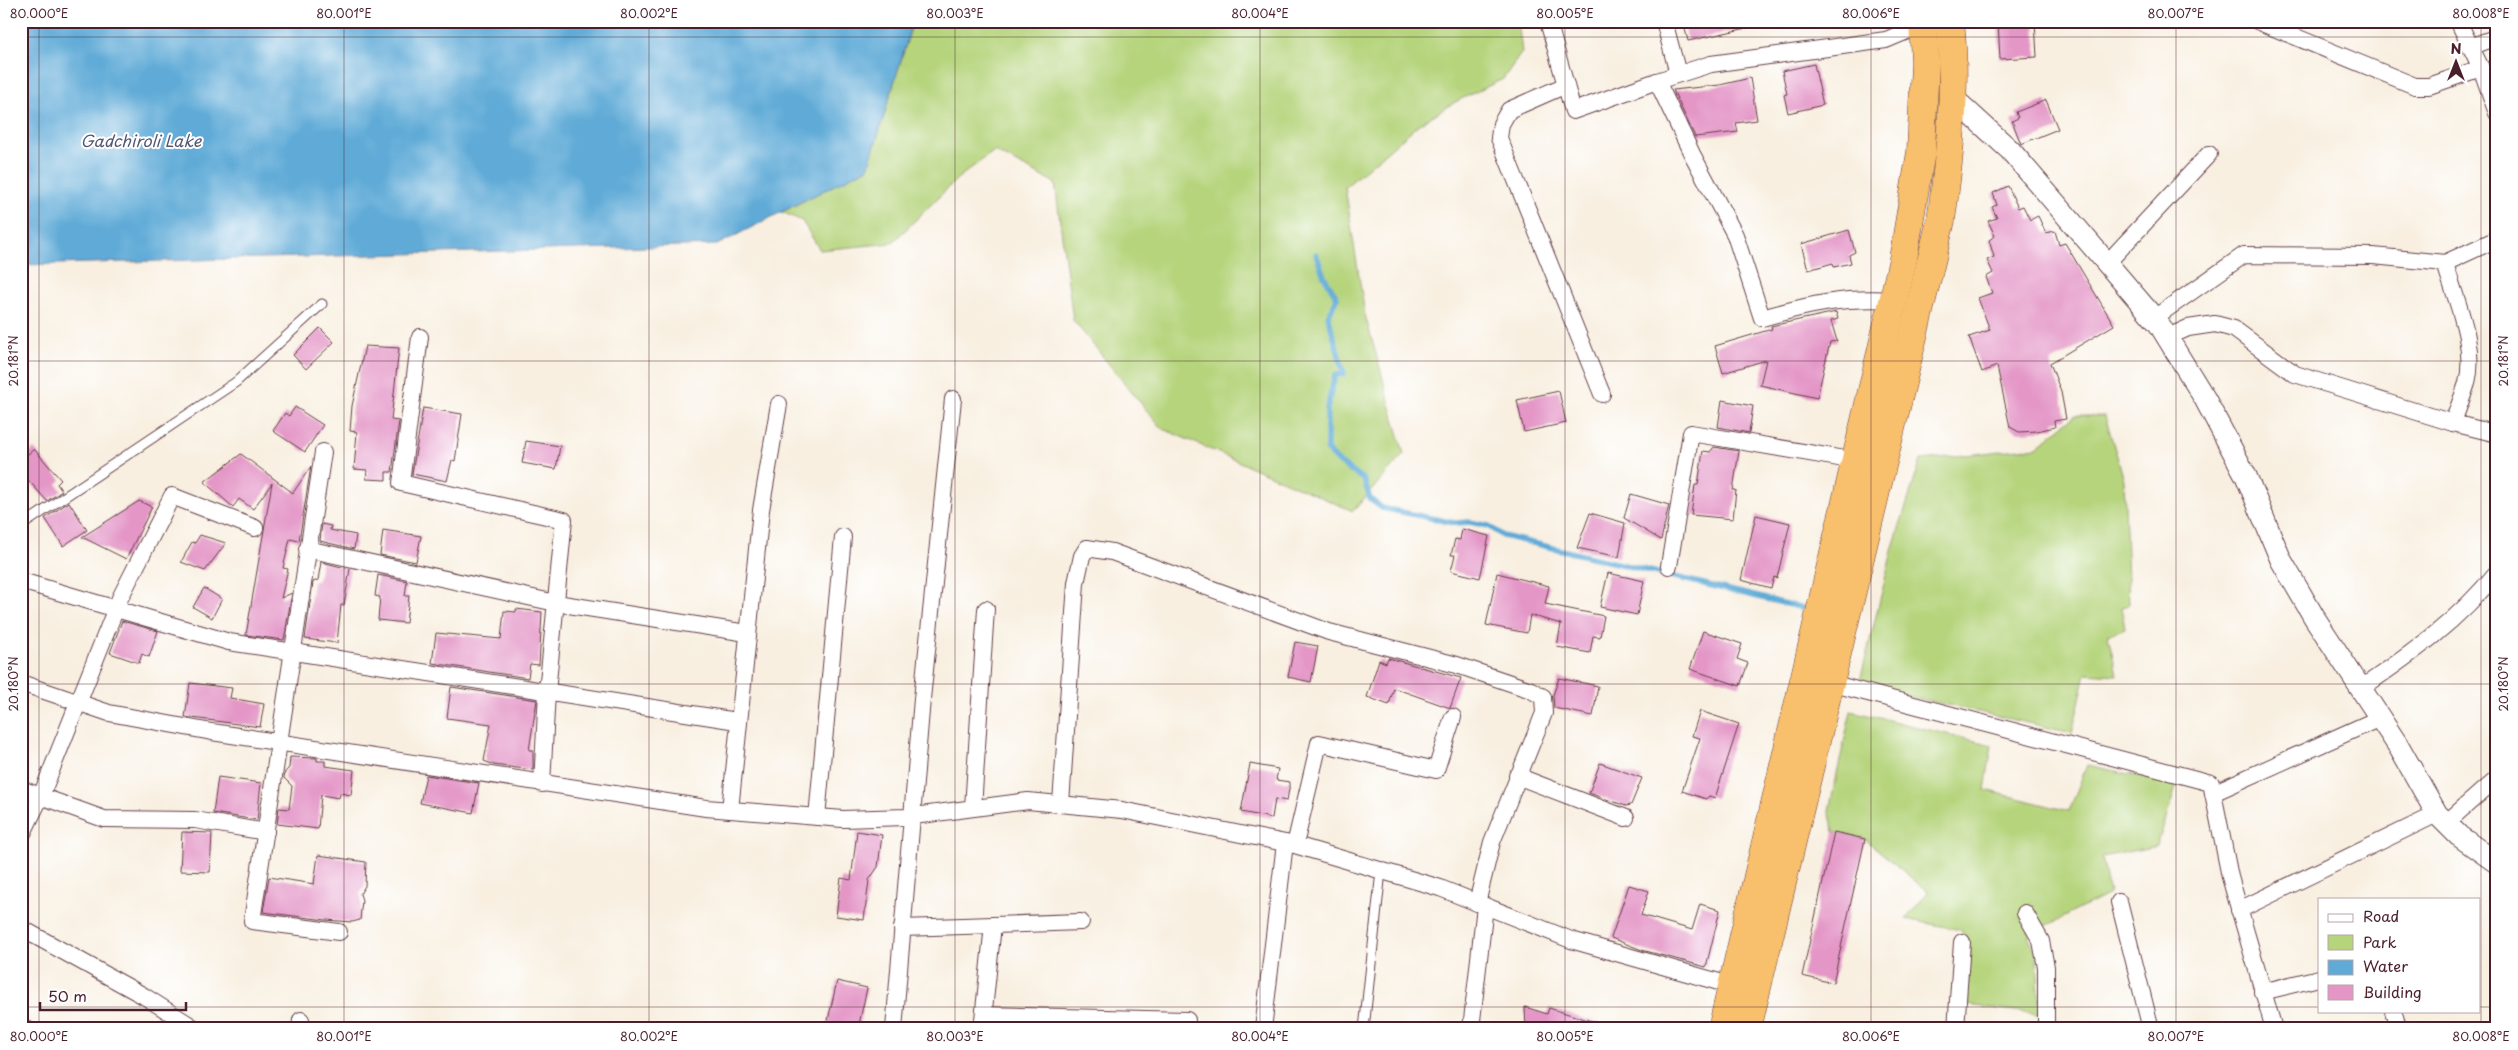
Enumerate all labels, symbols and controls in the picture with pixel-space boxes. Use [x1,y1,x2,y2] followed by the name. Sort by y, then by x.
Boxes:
[10,4,68,22] text: 80.000°E
[316,4,372,22] text: 80.001°E
[620,4,678,22] text: 80.002°E
[926,4,984,22] text: 80.003°E
[1231,4,1289,22] text: 80.004°E
[1536,4,1594,22] text: 80.005°E
[1842,4,1900,22] text: 80.006°E
[2148,4,2204,22] text: 80.007°E
[2452,4,2510,22] text: 80.008°E
[2430,38,2480,88] north arrow
[2450,38,2462,59] text: N
[81,128,203,152] water label: Gadchiroli Lake
[4,335,22,387] text: 20.181°N
[2494,335,2512,387] text: 20.181°N
[4,656,22,712] text: 20.180°N
[2494,656,2512,712] text: 20.180°N
[2318,898,2480,1012] legend
[2363,904,2399,927] text: Road
[2363,930,2397,953] text: Park
[2363,954,2408,977] text: Water
[40,980,186,1012] scale bar
[2363,980,2422,1003] text: Building
[48,984,87,1007] text: 50 m
[10,1027,68,1045] text: 80.000°E
[316,1027,372,1045] text: 80.001°E
[620,1027,678,1045] text: 80.002°E
[926,1027,984,1045] text: 80.003°E
[1231,1027,1289,1045] text: 80.004°E
[1536,1027,1594,1045] text: 80.005°E
[1842,1027,1900,1045] text: 80.006°E
[2148,1027,2204,1045] text: 80.007°E
[2452,1027,2510,1045] text: 80.008°E

